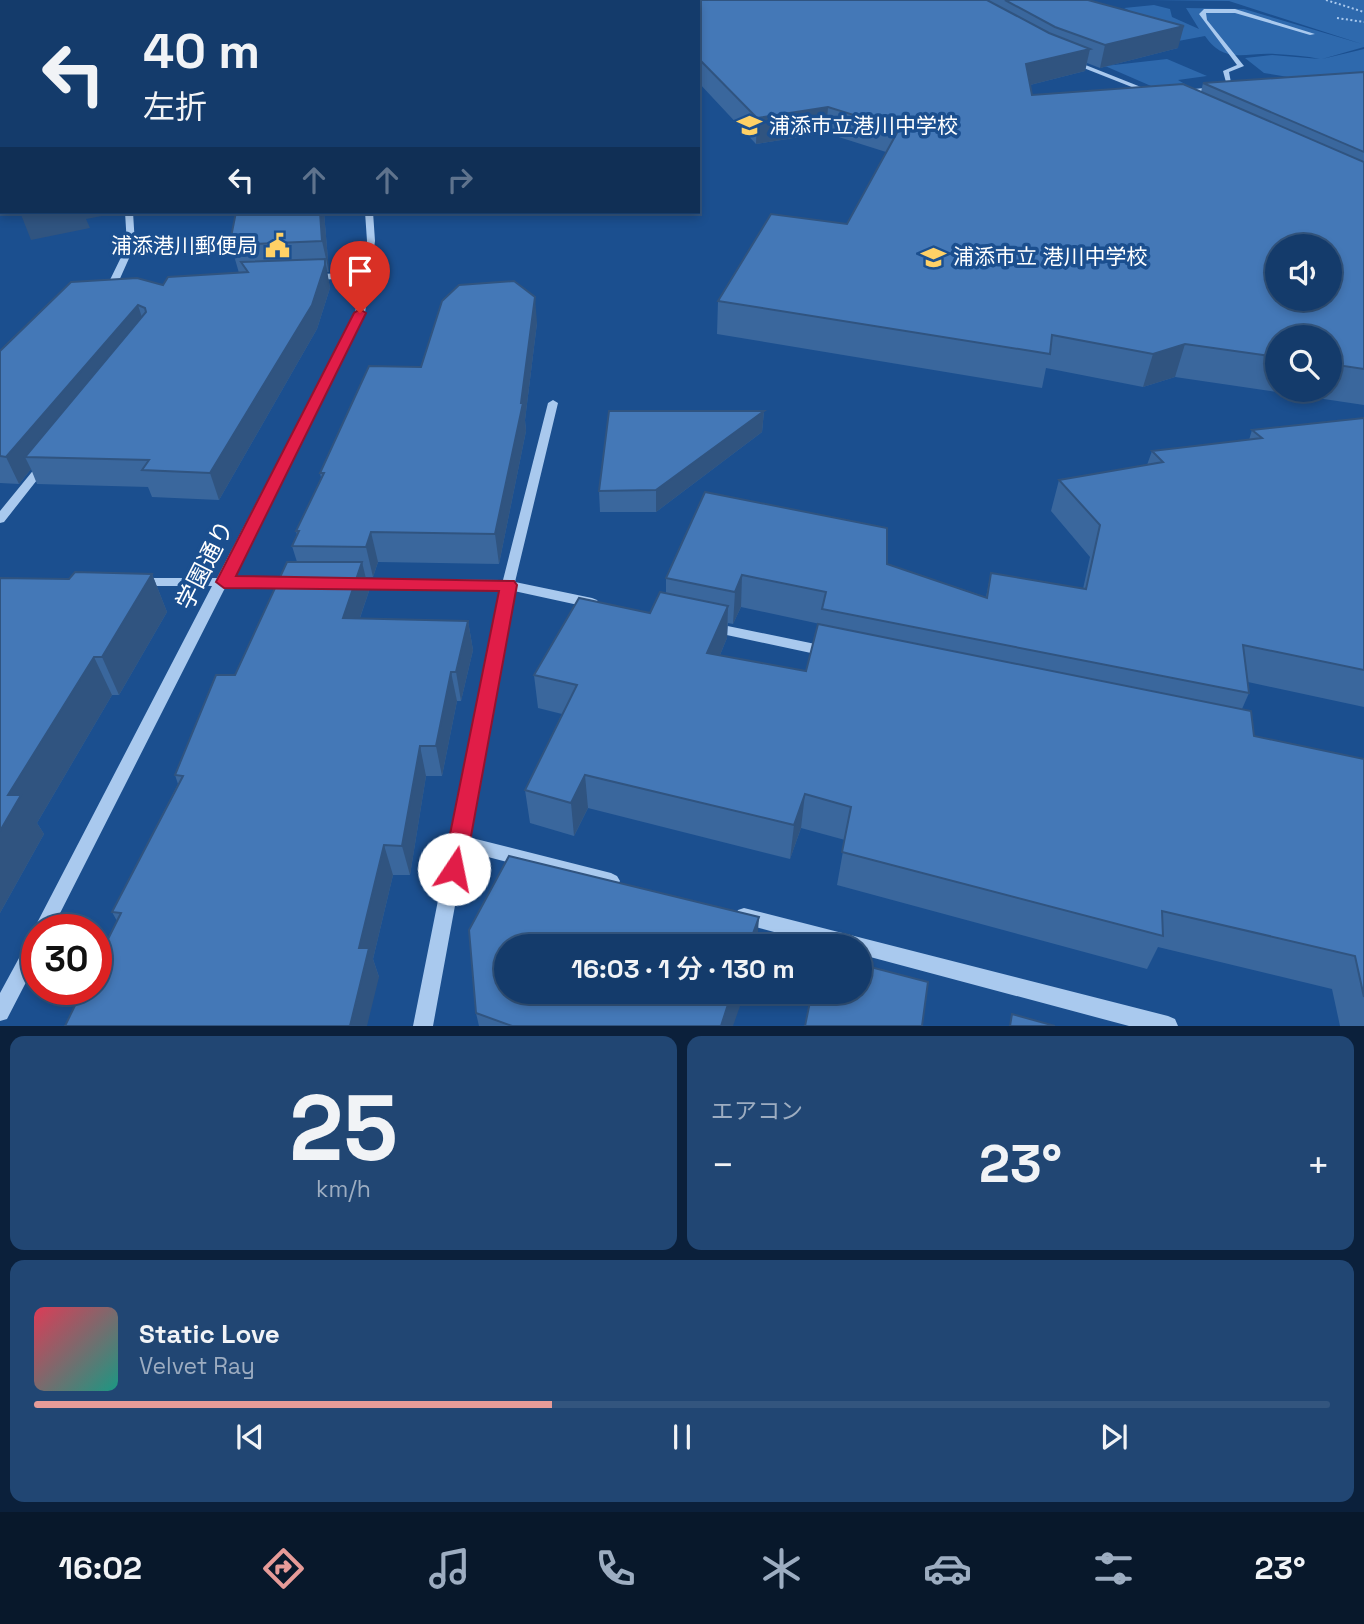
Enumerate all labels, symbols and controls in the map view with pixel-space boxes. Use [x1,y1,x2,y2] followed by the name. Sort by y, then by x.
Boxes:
[143,20,260,82] text: 40 m
[28,28,119,119] icon: left
[143,87,207,127] text: 左折
[735,112,763,140] school or university icon: 浦添市立港川中学校
[769,112,958,139] place label: 浦添市立港川中学校
[222,161,260,199] icon: left
[295,161,333,199] icon: ahead
[368,161,406,199] icon: ahead
[441,161,479,199] icon: right
[111,232,258,259] place label: 浦添港川郵便局
[264,232,292,260] public building icon: 浦添港川郵便局
[1265,234,1342,402] map controls
[1265,234,1342,311] button: sound
[330,241,390,313] pin
[919,243,947,271] school or university icon: 浦添市立 港川中学校
[953,243,1147,270] place label: 浦添市立 港川中学校
[341,252,379,290] icon: arrive
[1265,325,1342,402] button: search
[169,515,240,615] street label: 学園通り
[417,832,491,906] position arrow
[21,914,112,1005] speed limit sign: 30
[571,952,795,986] text: 16:03 · 1 分 · 130 m
[289,1070,398,1187] text: 25
[711,1096,803,1126] text: エアコン
[979,1131,1062,1197] text: 23°
[711,1141,735,1189] text: −
[1306,1141,1330,1189] text: +
[316,1174,371,1204] text: km/h
[139,1317,280,1351] text: Static Love
[139,1351,255,1381] text: Velvet Ray
[231,1418,269,1456] icon: previous
[663,1418,701,1456] icon: pause
[1095,1418,1133,1456] icon: next
[259,1544,308,1593] icon: directions
[425,1544,474,1593] icon: music
[591,1544,640,1593] icon: phone
[757,1544,806,1593] icon: climate
[923,1544,972,1593] icon: car
[1089,1544,1138,1593] icon: filters
[58,1548,142,1588] text: 16:02
[1254,1548,1306,1588] text: 23°

